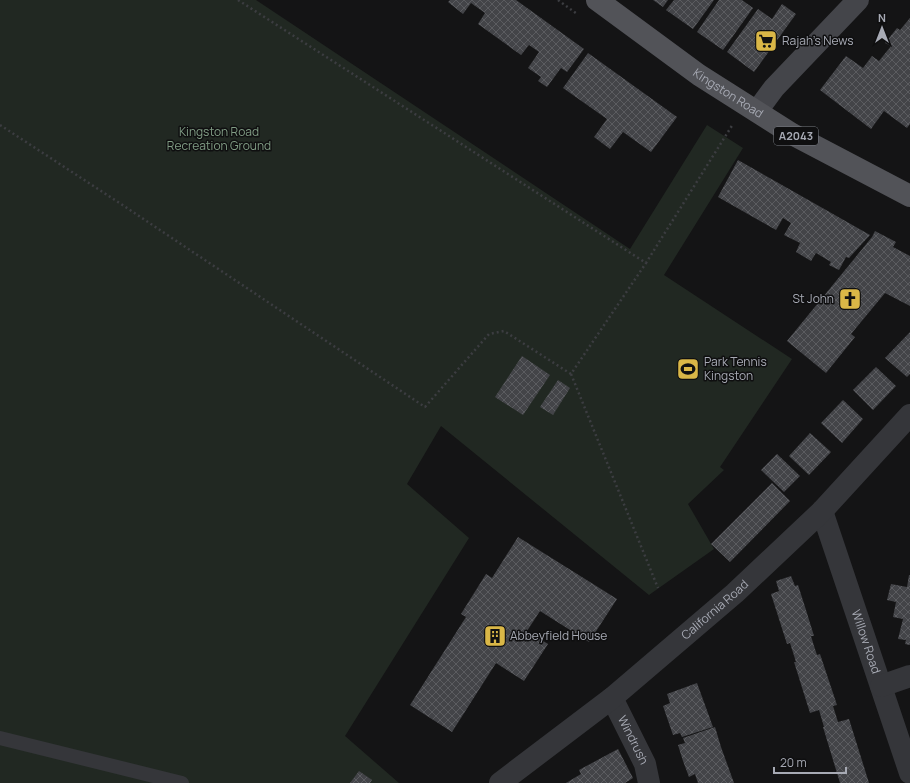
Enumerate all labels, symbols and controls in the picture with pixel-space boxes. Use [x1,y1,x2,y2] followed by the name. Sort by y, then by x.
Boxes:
[862,8,902,48] north arrow
[878,10,886,25] text: N
[753,28,779,54] supermarket icon: Rajah's News
[782,32,853,49] place label: Rajah's News
[690,64,767,122] street label: Kingston Road
[167,123,271,154] park label: Kingston Road Recreation Ground
[774,127,818,145] road number: A2043
[837,286,863,312] church icon: St John
[792,290,834,307] place label: St John
[704,353,767,384] place label: Park Tennis Kingston
[675,356,701,382] sports icon: Park Tennis Kingston
[677,576,752,643] street label: California Road
[848,607,885,676] street label: Willow Road
[482,623,508,649] building icon: Abbeyfield House
[510,627,607,644] place label: Abbeyfield House
[614,712,653,767] street label: Windrush
[774,749,846,775] scale bar
[780,754,807,771] text: 20 m

